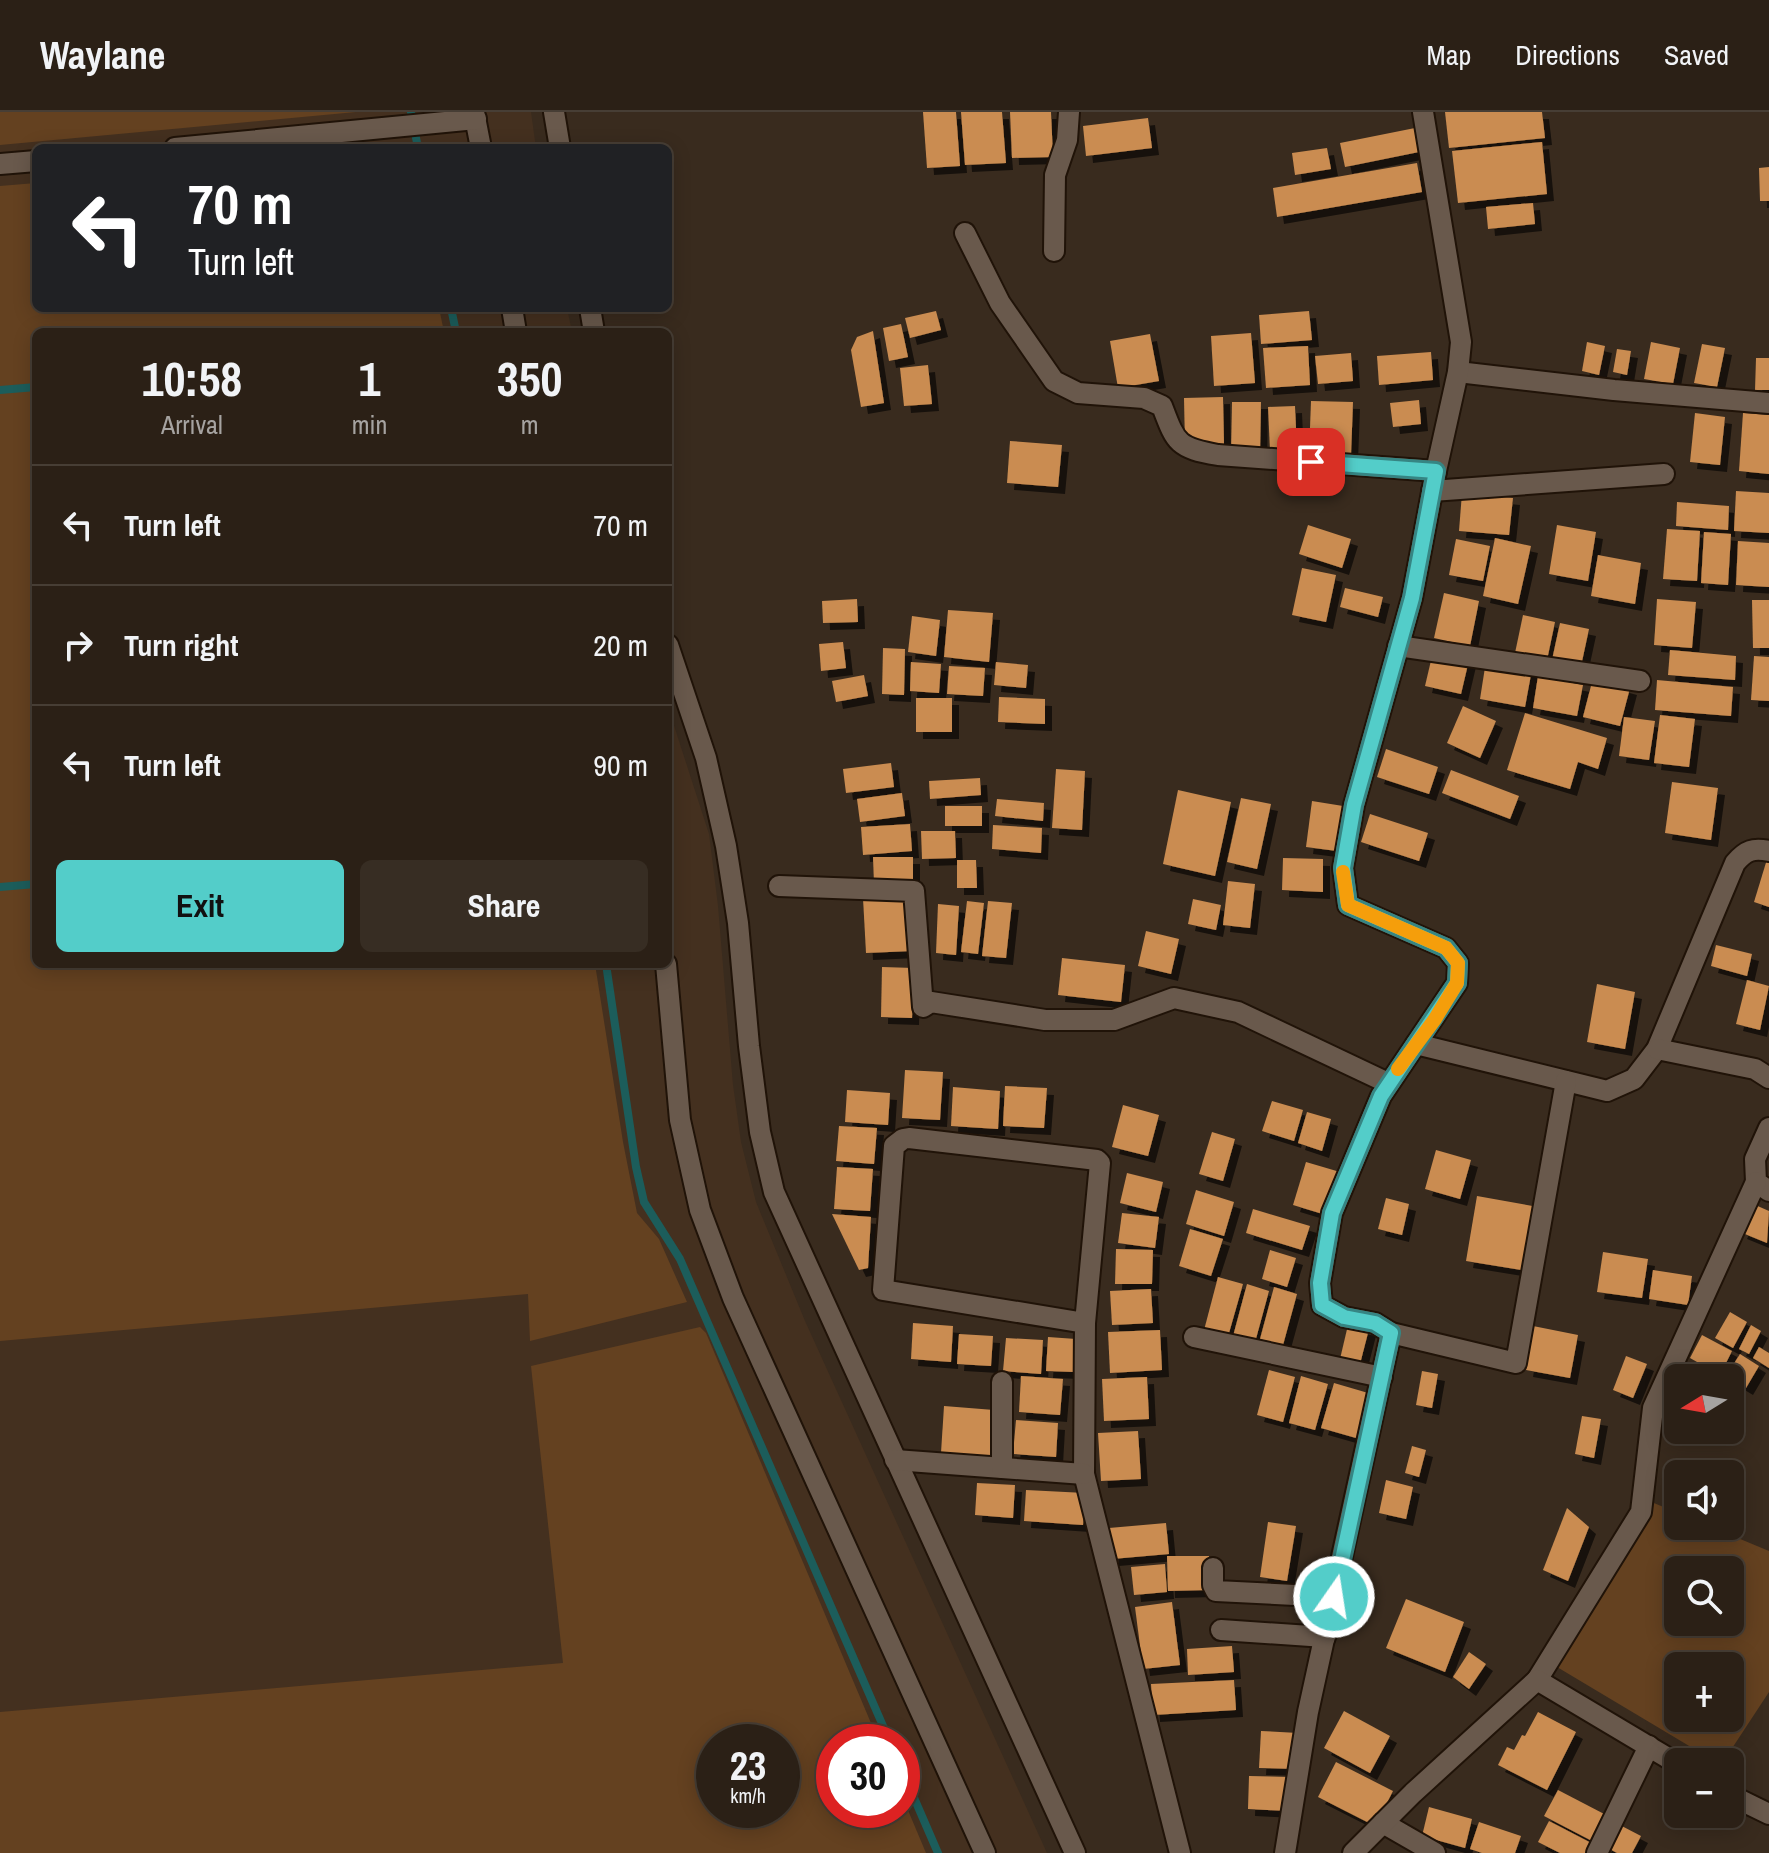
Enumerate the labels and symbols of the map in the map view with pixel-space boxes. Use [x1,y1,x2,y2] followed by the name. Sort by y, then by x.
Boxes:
[1277,428,1345,496] pin
[1664,1364,1744,1444] north arrow
[1292,1555,1376,1639] position arrow
[816,1724,920,1828] speed limit sign: 30

